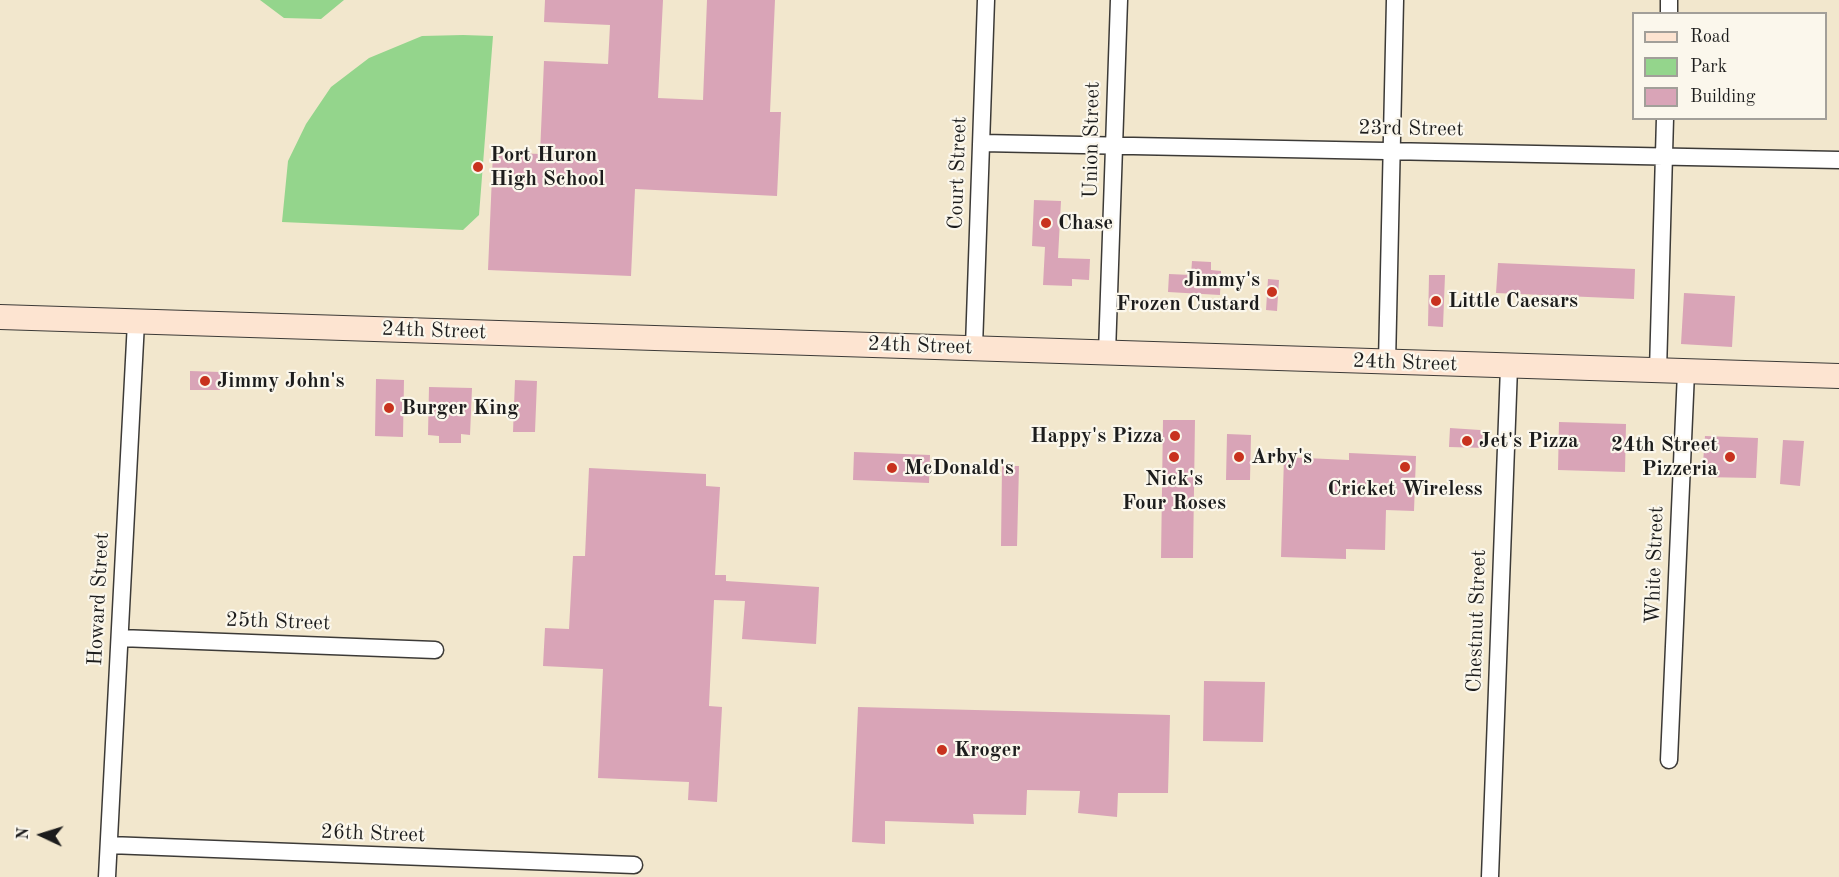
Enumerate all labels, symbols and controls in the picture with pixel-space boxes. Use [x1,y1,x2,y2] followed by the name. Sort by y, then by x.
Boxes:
[1632,12,1827,120] legend
[1690,28,1730,46] text: Road
[1690,58,1727,76] text: Park
[1078,81,1106,199] street label: Union Street
[1690,88,1755,106] text: Building
[1358,115,1464,143] street label: 23rd Street
[943,116,973,230] street label: Court Street
[490,142,605,192] place label: Port Huron High School
[471,160,485,174] marker: Port Huron High School
[1058,210,1113,236] place label: Chase
[1039,216,1053,230] marker: Chase
[1116,267,1260,317] place label: Jimmy's Frozen Custard
[1265,285,1279,299] marker: Jimmy's Frozen Custard
[1448,288,1578,314] place label: Little Caesars
[1429,294,1443,308] marker: Little Caesars
[381,317,487,345] street label: 24th Street
[867,332,973,360] street label: 24th Street
[1352,349,1458,377] street label: 24th Street
[217,368,344,394] place label: Jimmy John's
[198,374,212,388] marker: Jimmy John's
[401,395,519,421] place label: Burger King
[382,401,396,415] marker: Burger King
[1030,423,1163,449] place label: Happy's Pizza
[1479,428,1579,454] place label: Jet's Pizza
[1168,429,1182,443] marker: Happy's Pizza
[1611,432,1718,482] place label: 24th Street Pizzeria
[1460,434,1474,448] marker: Jet's Pizza
[1251,444,1312,470] place label: Arby's
[1167,450,1181,464] marker: Nick's Four Roses
[1232,450,1246,464] marker: Arby's
[1723,450,1737,464] marker: 24th Street Pizzeria
[904,455,1014,481] place label: McDonald's
[1398,460,1412,474] marker: Cricket Wireless
[885,461,899,475] marker: McDonald's
[1122,466,1226,516] place label: Nick's Four Roses
[1327,476,1483,502] place label: Cricket Wireless
[1640,506,1670,624] street label: White Street
[83,532,115,666] street label: Howard Street
[1462,549,1492,693] street label: Chestnut Street
[225,608,331,636] street label: 25th Street
[954,737,1021,763] place label: Kroger
[935,743,949,757] marker: Kroger
[12,805,72,865] north arrow
[320,820,426,848] street label: 26th Street
[16,827,32,840] text: N

